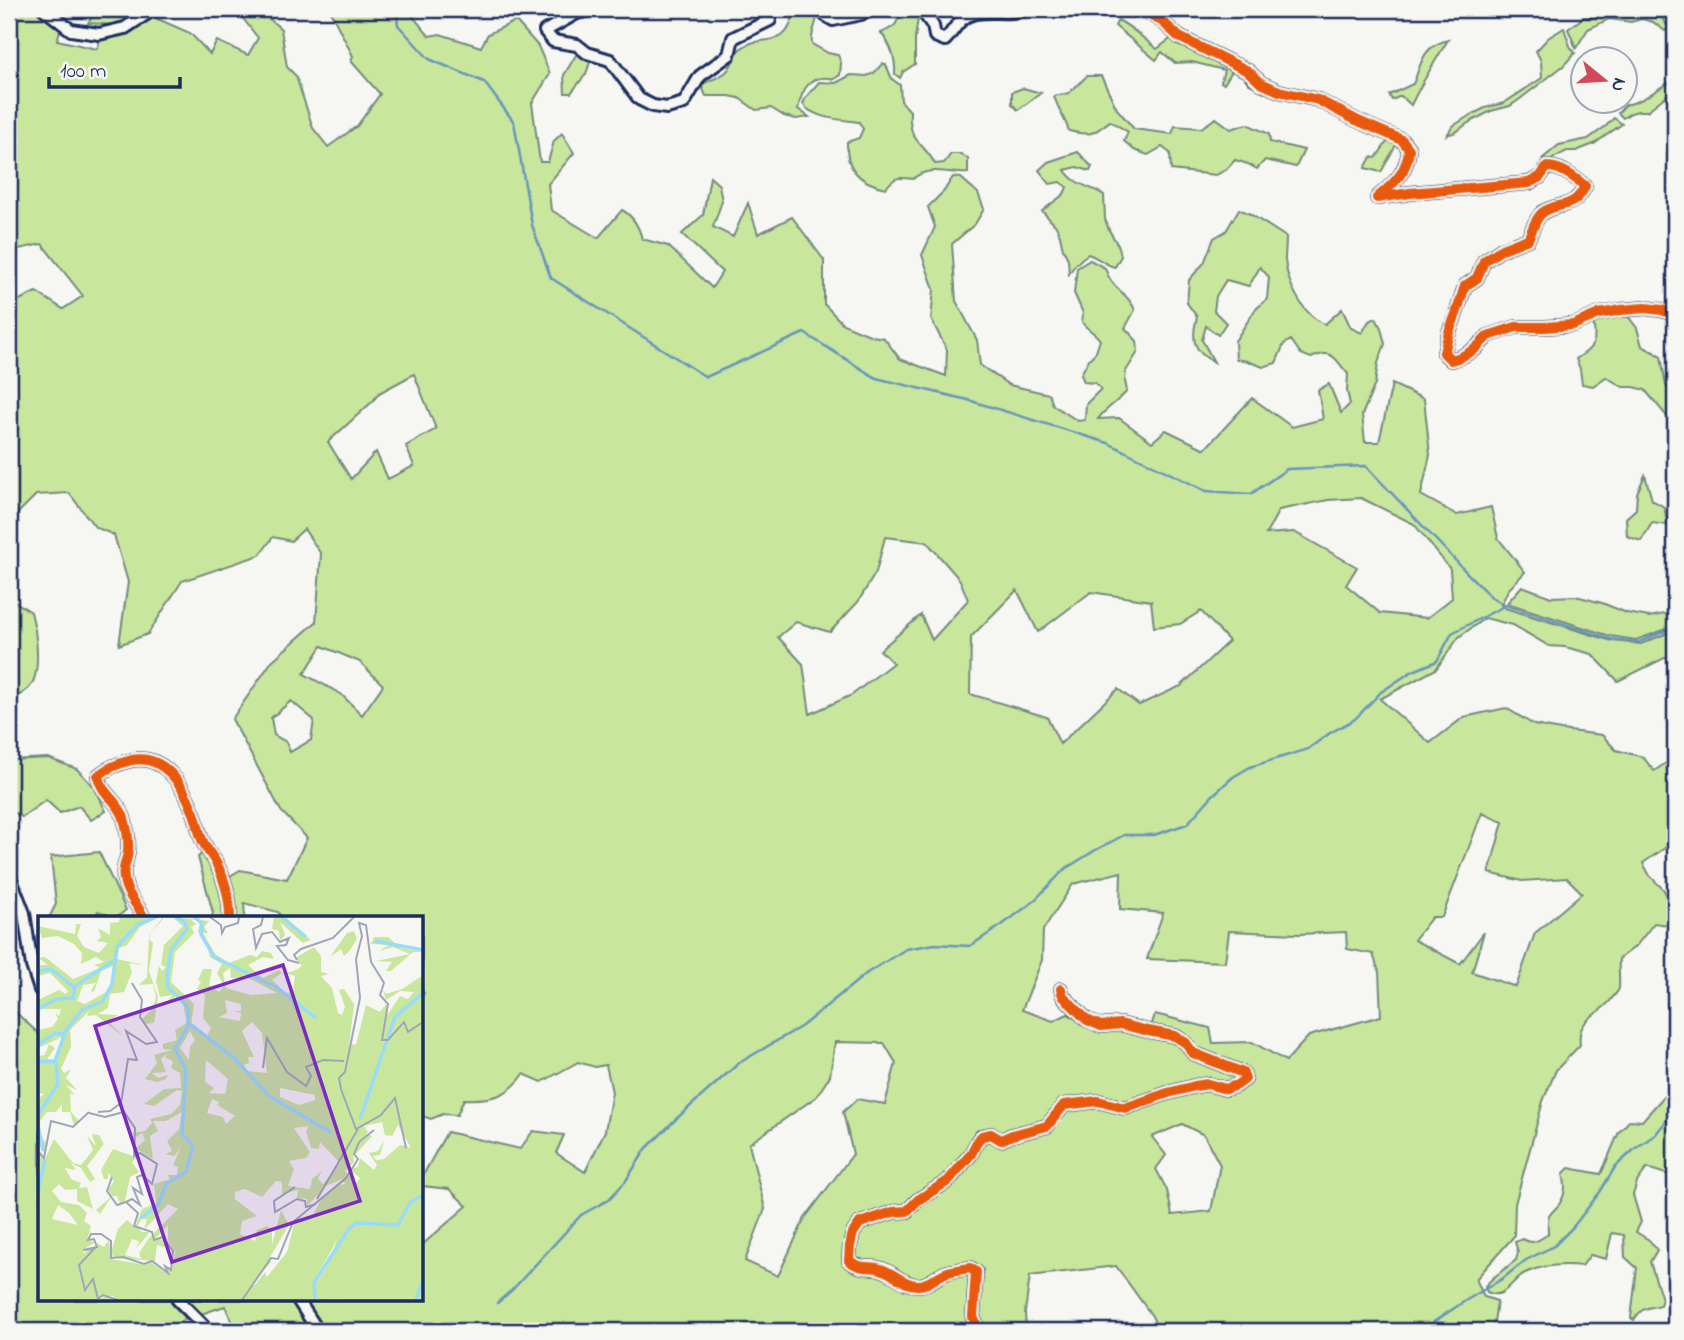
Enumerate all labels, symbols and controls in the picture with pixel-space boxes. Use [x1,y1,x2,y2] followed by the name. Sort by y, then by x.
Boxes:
[49,46,180,90] scale bar
[1568,46,1638,116] north arrow
[60,57,106,87] text: 100 m
[1603,74,1633,95] text: N
[38,916,424,1302] inset map

